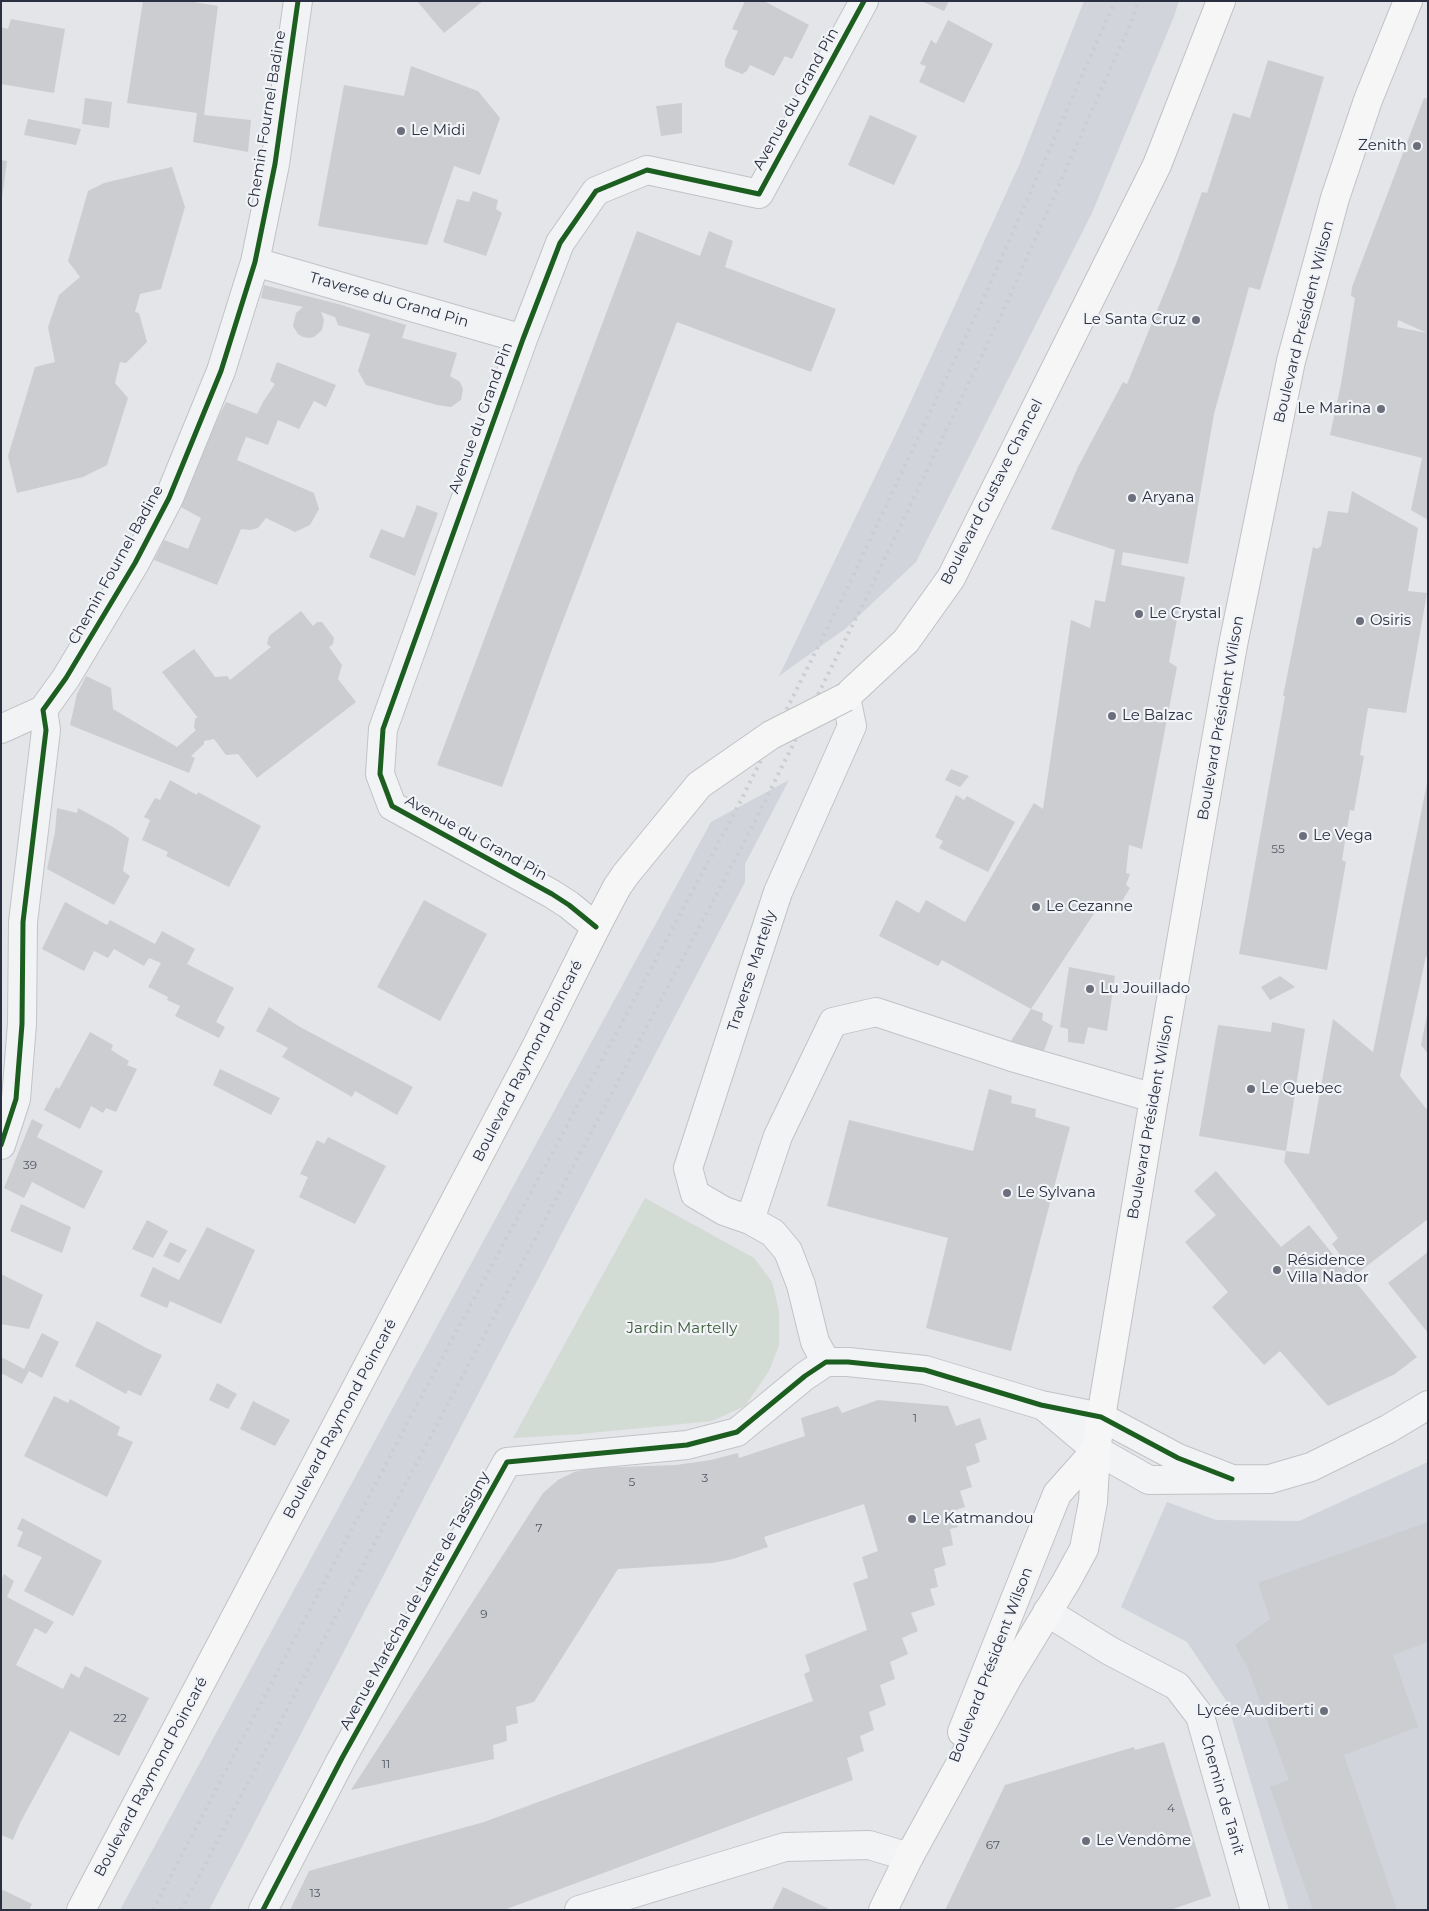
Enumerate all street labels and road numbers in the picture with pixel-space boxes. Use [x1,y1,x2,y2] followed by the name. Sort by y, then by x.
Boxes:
[749,25,843,173] street label: Avenue du Grand Pin
[244,29,290,209] street label: Chemin Fournel Badine
[1270,219,1338,425] street label: Boulevard Président Wilson
[307,269,471,331] street label: Traverse du Grand Pin
[445,340,517,496] street label: Avenue du Grand Pin
[937,396,1047,588] street label: Boulevard Gustave Chancel
[65,482,167,648] street label: Chemin Fournel Badine
[1194,614,1248,822] street label: Boulevard Président Wilson
[402,791,550,885] street label: Avenue du Grand Pin
[724,908,780,1034] street label: Traverse Martelly
[469,957,587,1165] street label: Boulevard Raymond Poincaré
[1124,1013,1178,1221] street label: Boulevard Président Wilson
[280,1316,400,1522] street label: Boulevard Raymond Poincaré
[336,1469,494,1733] street label: Avenue Maréchal de Lattre de Tassigny
[945,1565,1037,1765] street label: Boulevard Président Wilson
[91,1674,211,1880] street label: Boulevard Raymond Poincaré
[1196,1733,1248,1857] street label: Chemin de Tanit

